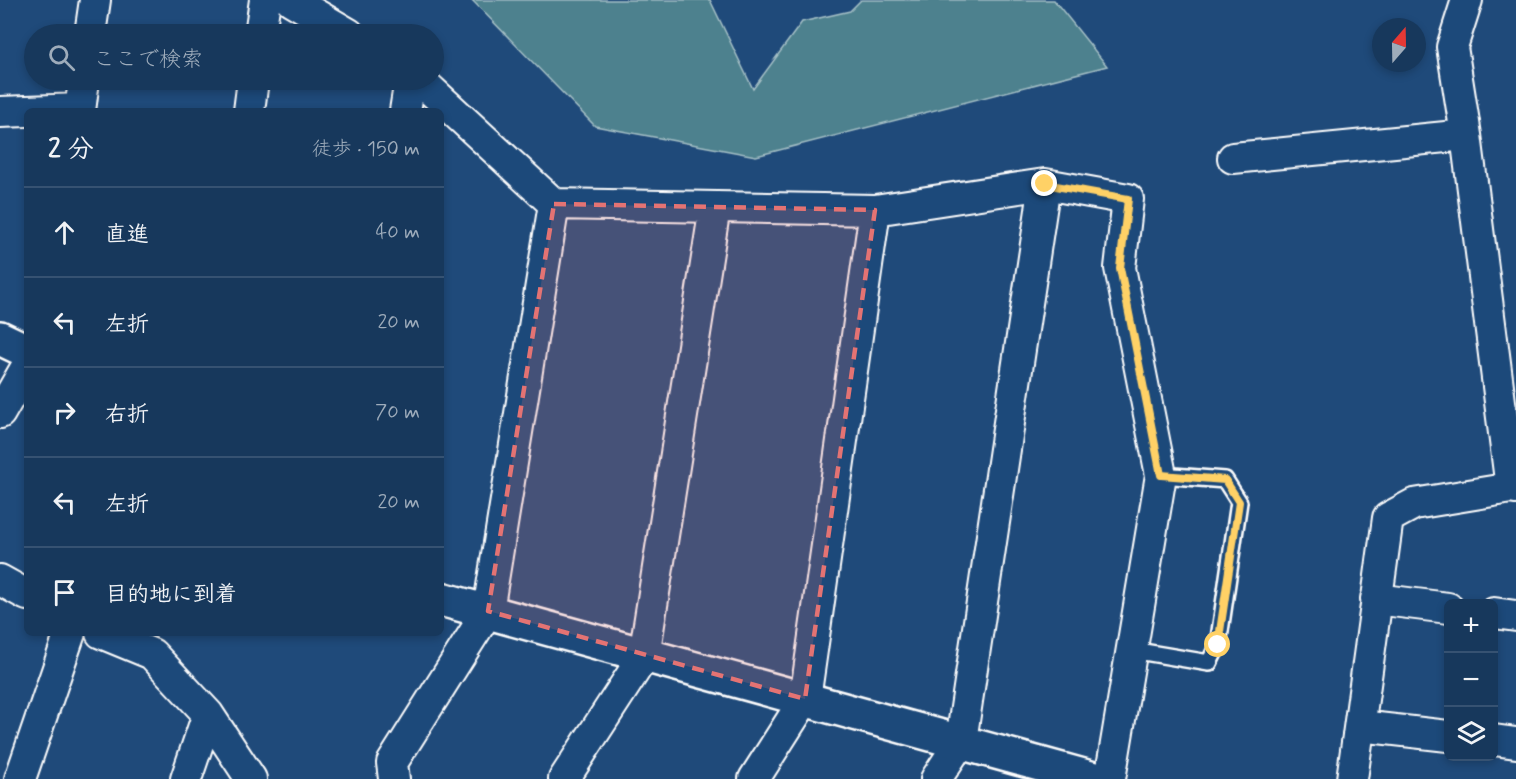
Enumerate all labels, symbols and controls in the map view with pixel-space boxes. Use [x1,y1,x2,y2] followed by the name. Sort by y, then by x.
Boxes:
[1372,18,1426,72] north arrow
[24,24,444,90] search box
[45,41,78,74] icon: search
[93,46,203,74] text: ここで検索
[48,133,94,167] text: 2 分
[312,136,420,163] text: 徒歩 · 150 m
[1031,170,1057,196] route end
[48,216,81,249] icon: ahead
[376,219,420,246] text: 40 m
[105,221,149,249] text: 直進
[48,306,81,339] icon: left
[377,309,420,336] text: 20 m
[105,311,149,339] text: 左折
[48,396,81,429] icon: right
[375,399,420,426] text: 70 m
[105,401,149,429] text: 右折
[48,486,81,519] icon: left
[377,489,420,516] text: 20 m
[105,491,149,519] text: 左折
[48,576,81,609] icon: arrive
[105,581,237,609] text: 目的地に到着
[1444,599,1498,761] map controls
[1444,599,1498,653] button: +
[1204,631,1230,657] route start
[1444,653,1498,707] button: −
[1444,707,1498,761] button: layers

